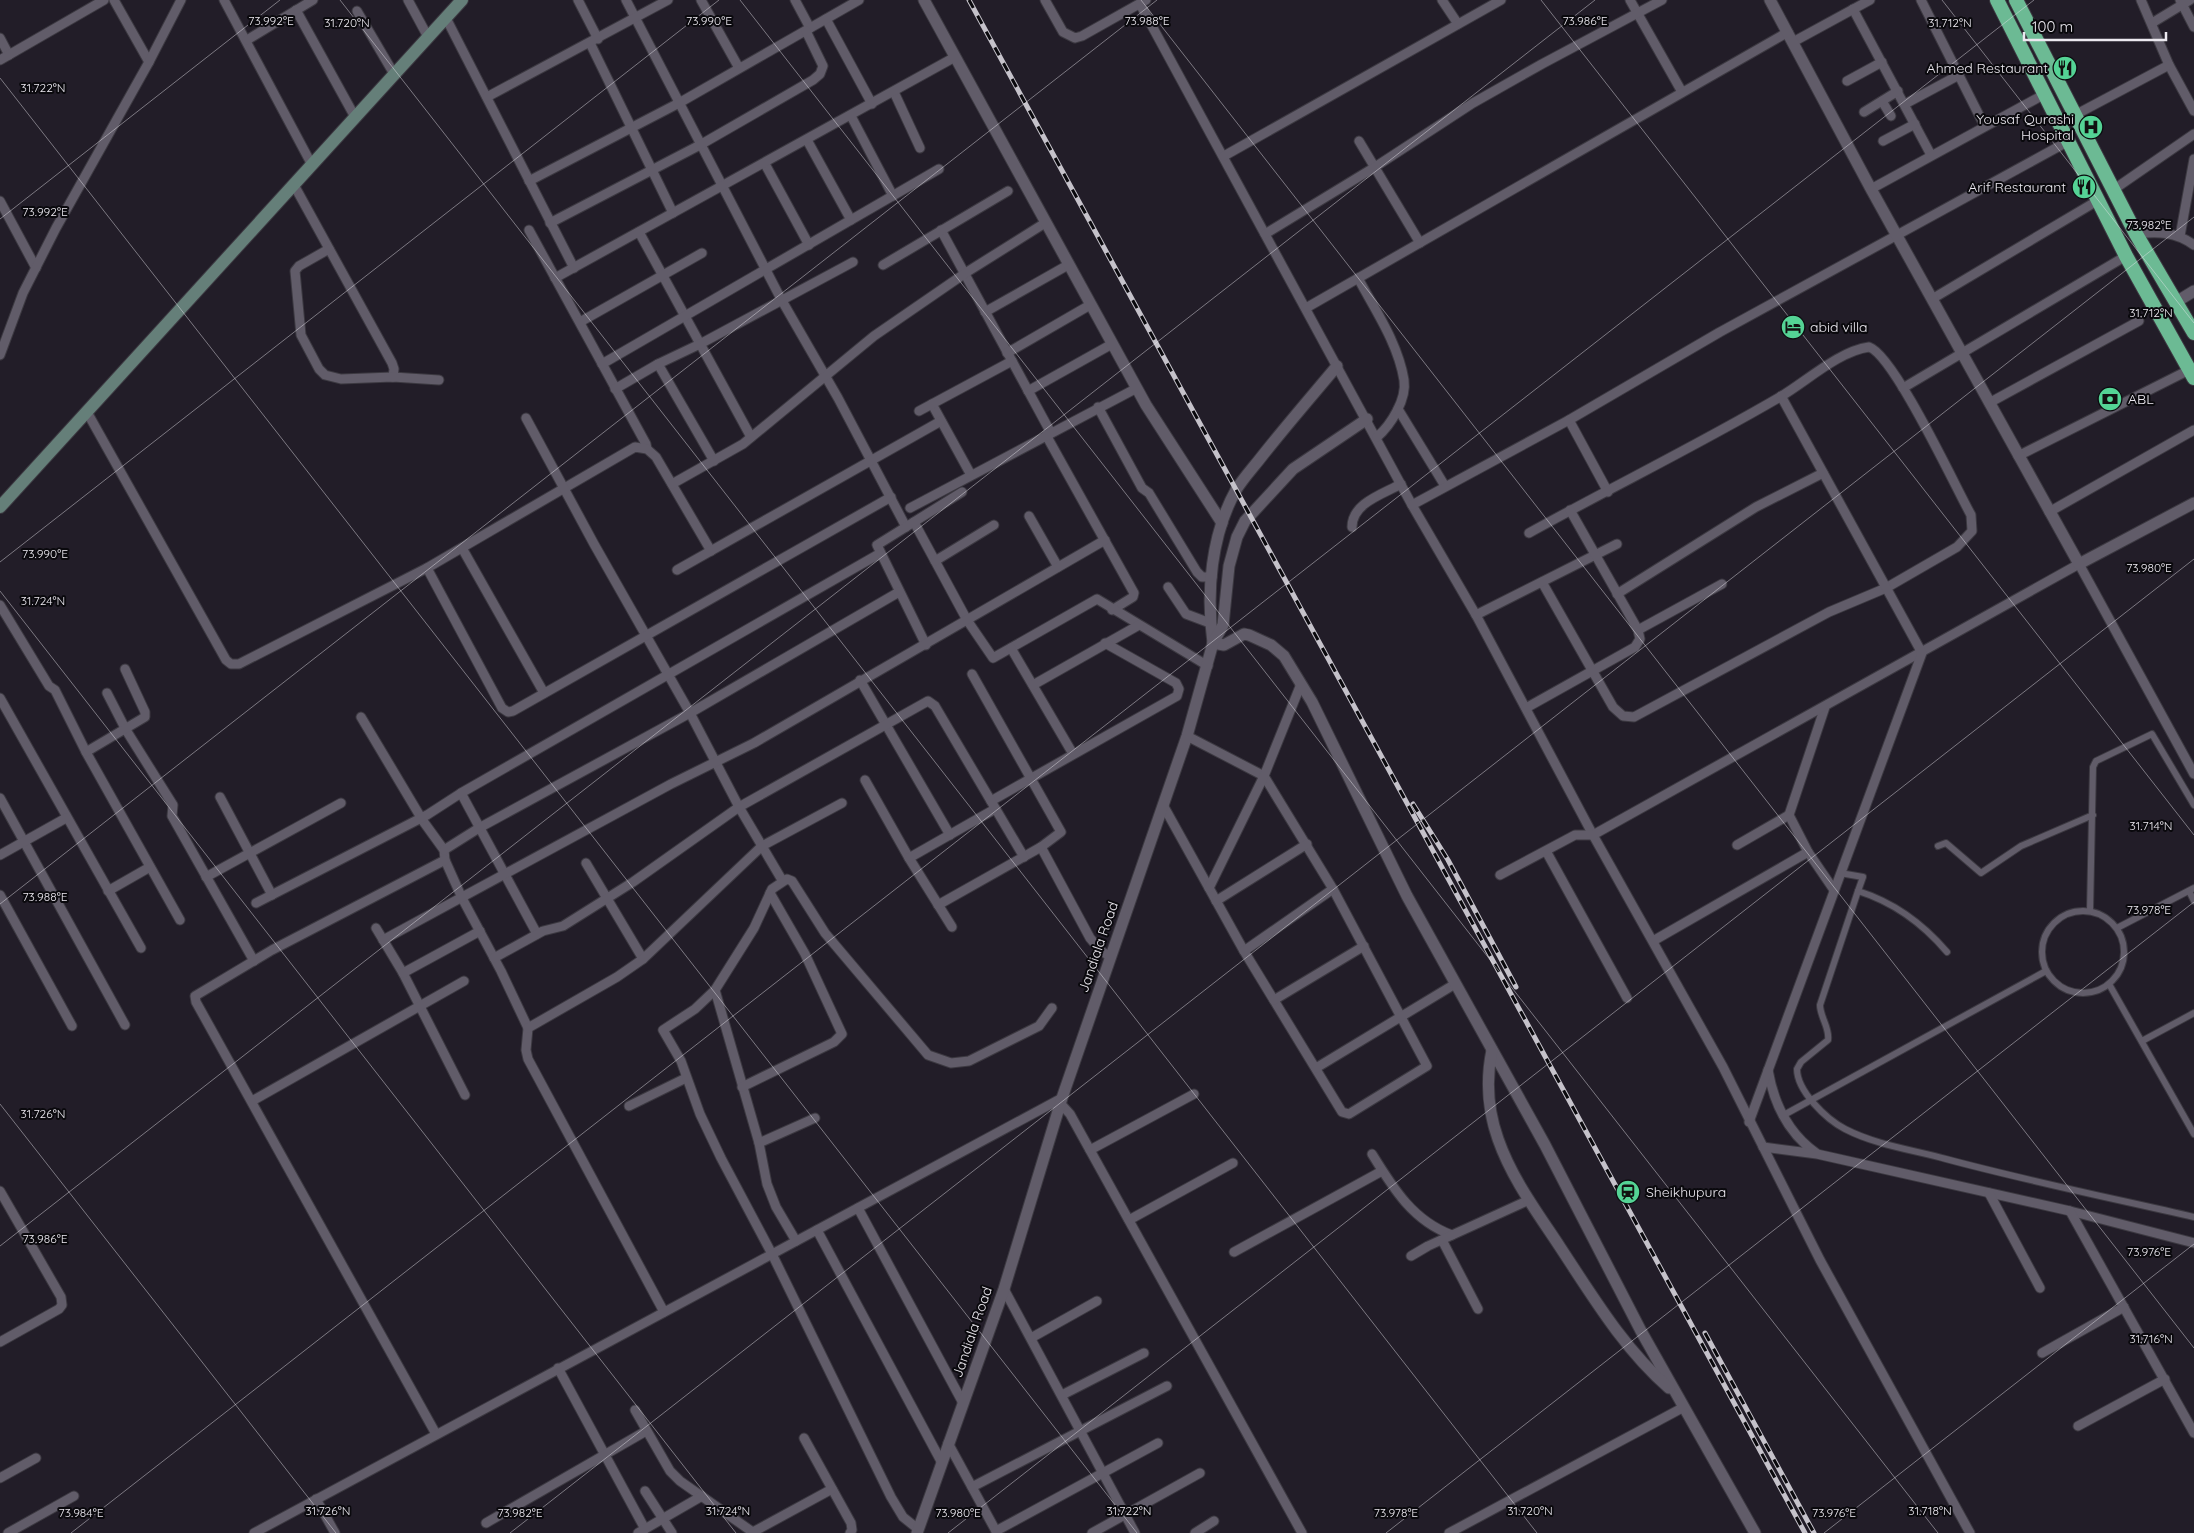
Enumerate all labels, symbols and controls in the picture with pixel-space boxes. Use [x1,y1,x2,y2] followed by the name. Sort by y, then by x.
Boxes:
[2024,10,2166,42] scale bar
[248,13,294,28] text: 73.992°E
[686,13,732,28] text: 73.990°E
[1124,13,1170,28] text: 73.988°E
[1562,13,1608,28] text: 73.986°E
[324,15,370,30] text: 31.720°N
[1928,15,1972,30] text: 31.712°N
[2032,17,2073,36] text: 100 m
[2052,55,2078,81] restaurant icon: Ahmed Restaurant
[1927,59,2048,77] place label: Ahmed Restaurant
[20,80,66,95] text: 31.722°N
[1976,110,2074,144] place label: Yousaf Qurashi Hospital
[2078,114,2104,140] hospital icon: Yousaf Qurashi Hospital
[2071,174,2097,200] restaurant icon: Arif Restaurant
[1968,178,2066,196] place label: Arif Restaurant
[22,204,68,219] text: 73.992°E
[2126,217,2172,232] text: 73.982°E
[2129,305,2173,320] text: 31.712°N
[1780,314,1806,340] hotel icon: abid villa
[1810,318,1868,336] place label: abid villa
[2097,386,2123,412] bank icon: ABL
[2128,390,2154,408] place label: ABL
[22,546,68,561] text: 73.990°E
[2126,560,2172,575] text: 73.980°E
[21,593,65,608] text: 31.724°N
[2130,818,2172,833] text: 31.714°N
[22,889,68,904] text: 73.988°E
[1074,899,1122,995] street label: Jandiala Road
[2127,902,2171,917] text: 73.978°E
[21,1106,65,1121] text: 31.726°N
[1615,1179,1641,1205] station icon: Sheikhupura
[1646,1183,1726,1201] place label: Sheikhupura
[22,1231,68,1246] text: 73.986°E
[2127,1244,2171,1259] text: 73.976°E
[948,1284,996,1380] street label: Jandiala Road
[2129,1331,2173,1346] text: 31.716°N
[306,1503,350,1518] text: 31.726°N
[706,1503,750,1518] text: 31.724°N
[1106,1503,1152,1518] text: 31.722°N
[1507,1503,1553,1518] text: 31.720°N
[1908,1503,1952,1518] text: 31.718°N
[59,1505,104,1520] text: 73.984°E
[497,1505,543,1520] text: 73.982°E
[935,1505,981,1520] text: 73.980°E
[1374,1505,1418,1520] text: 73.978°E
[1812,1505,1856,1520] text: 73.976°E

